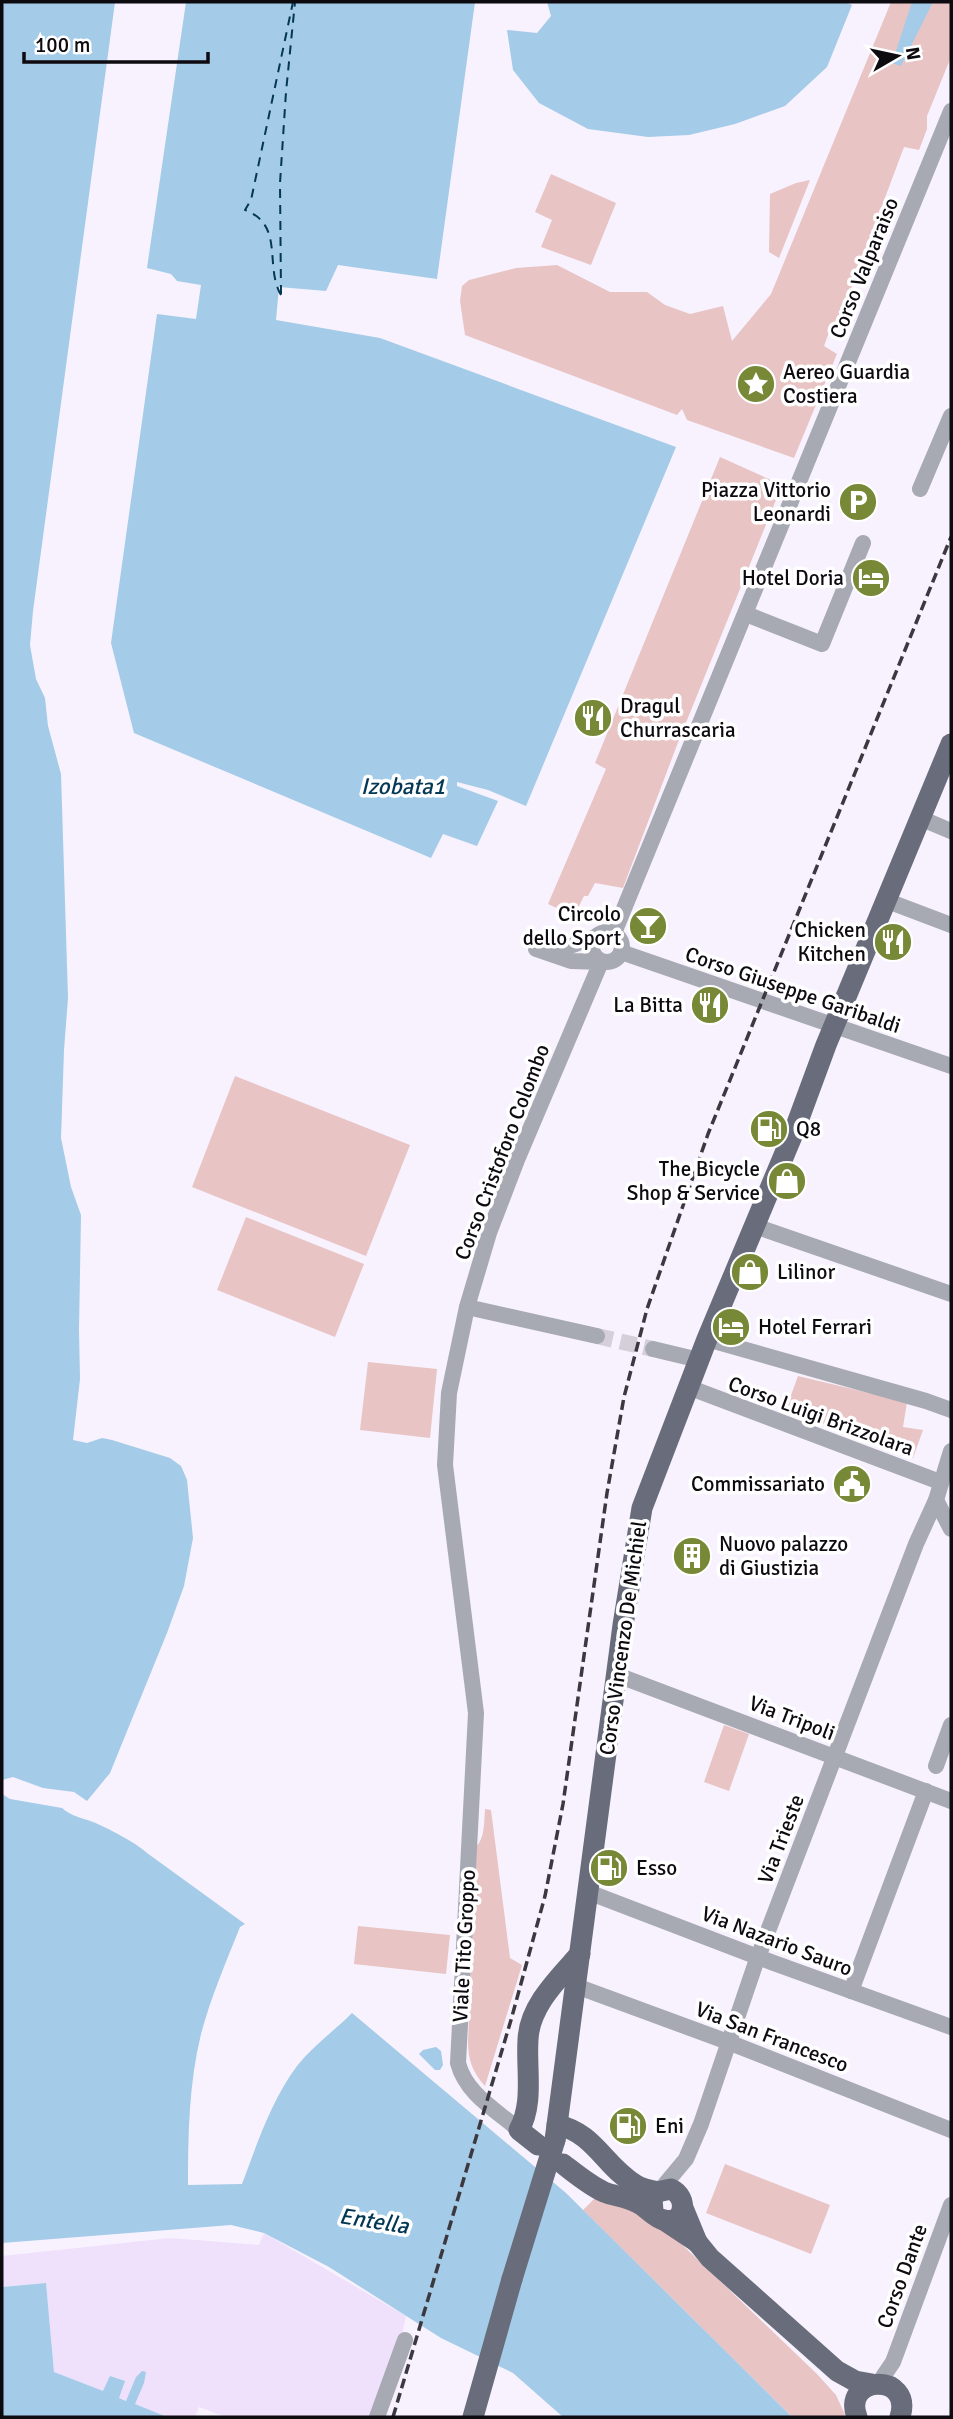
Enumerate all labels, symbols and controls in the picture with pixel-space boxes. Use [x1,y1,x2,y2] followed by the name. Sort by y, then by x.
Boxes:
[24,21,208,65] scale bar
[862,21,932,91] north arrow
[35,32,90,58] text: 100 m
[900,45,926,62] text: N
[824,194,904,342] street label: Corso Valparaiso
[783,359,910,409] place label: Aereo Guardia Costiera
[735,363,777,405] place icon: Aereo Guardia Costiera
[701,477,831,527] place label: Piazza Vittorio Leonardi
[837,481,879,523] parking icon: Piazza Vittorio Leonardi
[850,557,892,599] hotel icon: Hotel Doria
[742,565,844,591] place label: Hotel Doria
[620,693,736,743] place label: Dragul Churrascaria
[572,697,614,739] restaurant icon: Dragul Churrascaria
[361,772,445,801] water label: Izobata1
[523,901,621,951] place label: Circolo dello Sport
[627,905,669,947] bar icon: Circolo dello Sport
[794,917,866,967] place label: Chicken Kitchen
[872,921,914,963] restaurant icon: Chicken Kitchen
[682,941,904,1039] street label: Corso Giuseppe Garibaldi
[689,984,731,1026] restaurant icon: La Bitta
[613,992,683,1018] place label: La Bitta
[449,1040,555,1264] street label: Corso Cristoforo Colombo
[748,1108,790,1150] fuel station icon: Q8
[796,1116,821,1142] place label: Q8
[627,1156,760,1206] place label: The Bicycle Shop & Service
[766,1160,808,1202] shop icon: The Bicycle Shop & Service
[729,1251,771,1293] shop icon: Lilinor
[777,1259,835,1285] place label: Lilinor
[710,1306,752,1348] hotel icon: Hotel Ferrari
[758,1314,872,1340] place label: Hotel Ferrari
[725,1370,917,1462] street label: Corso Luigi Brizzolara
[831,1463,873,1505] public building icon: Commissariato
[691,1471,825,1497] place label: Commissariato
[594,1519,652,1757] street label: Corso Vincenzo De Michiel
[719,1531,848,1581] place label: Nuovo palazzo di Giustizia
[671,1535,713,1577] building icon: Nuovo palazzo di Giustizia
[745,1690,839,1746] street label: Via Tripoli
[752,1791,810,1887] street label: Via Trieste
[588,1847,630,1889] fuel station icon: Esso
[636,1855,677,1881] place label: Esso
[447,1869,481,2023] street label: Viale Tito Groppo
[698,1900,856,1982] street label: Via Nazario Sauro
[692,1996,852,2078] street label: Via San Francesco
[607,2105,649,2147] fuel station icon: Eni
[655,2113,684,2139] place label: Eni
[337,2201,412,2241] water label: Entella
[871,2220,933,2332] street label: Corso Dante

